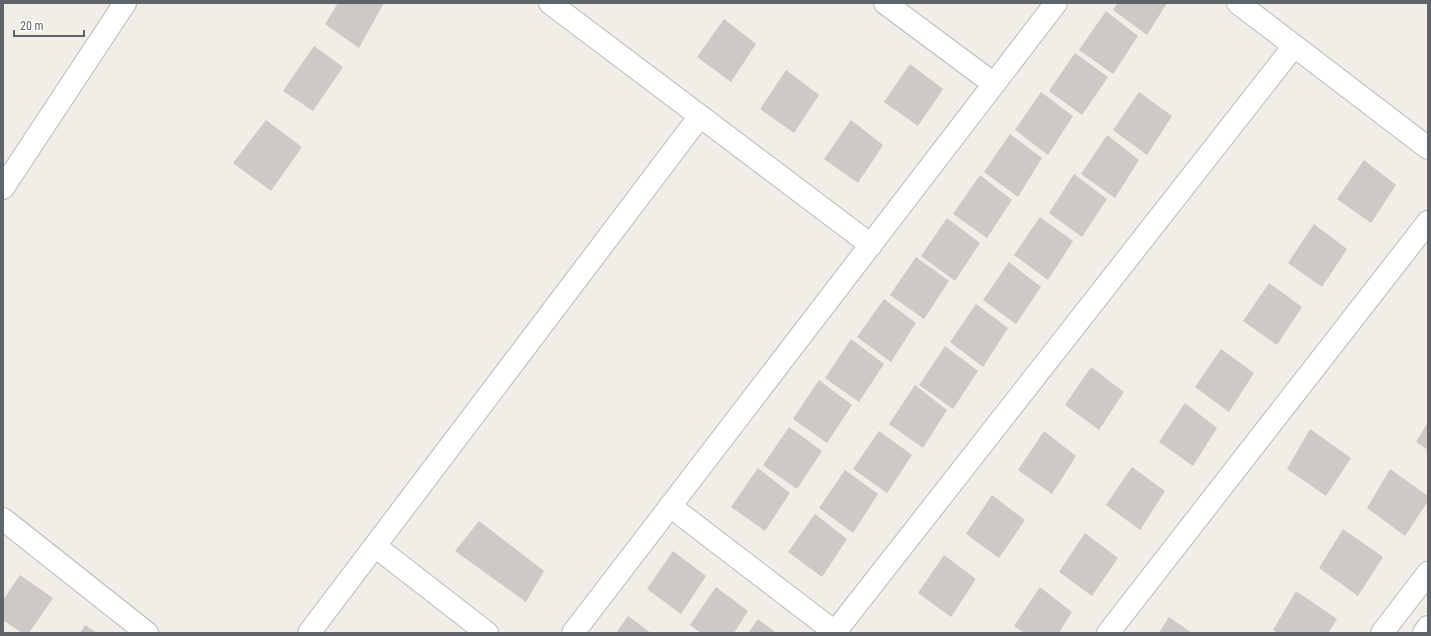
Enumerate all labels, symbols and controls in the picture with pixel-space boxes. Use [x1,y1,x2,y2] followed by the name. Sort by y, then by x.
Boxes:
[14,12,84,38] scale bar
[20,19,44,33] text: 20 m

